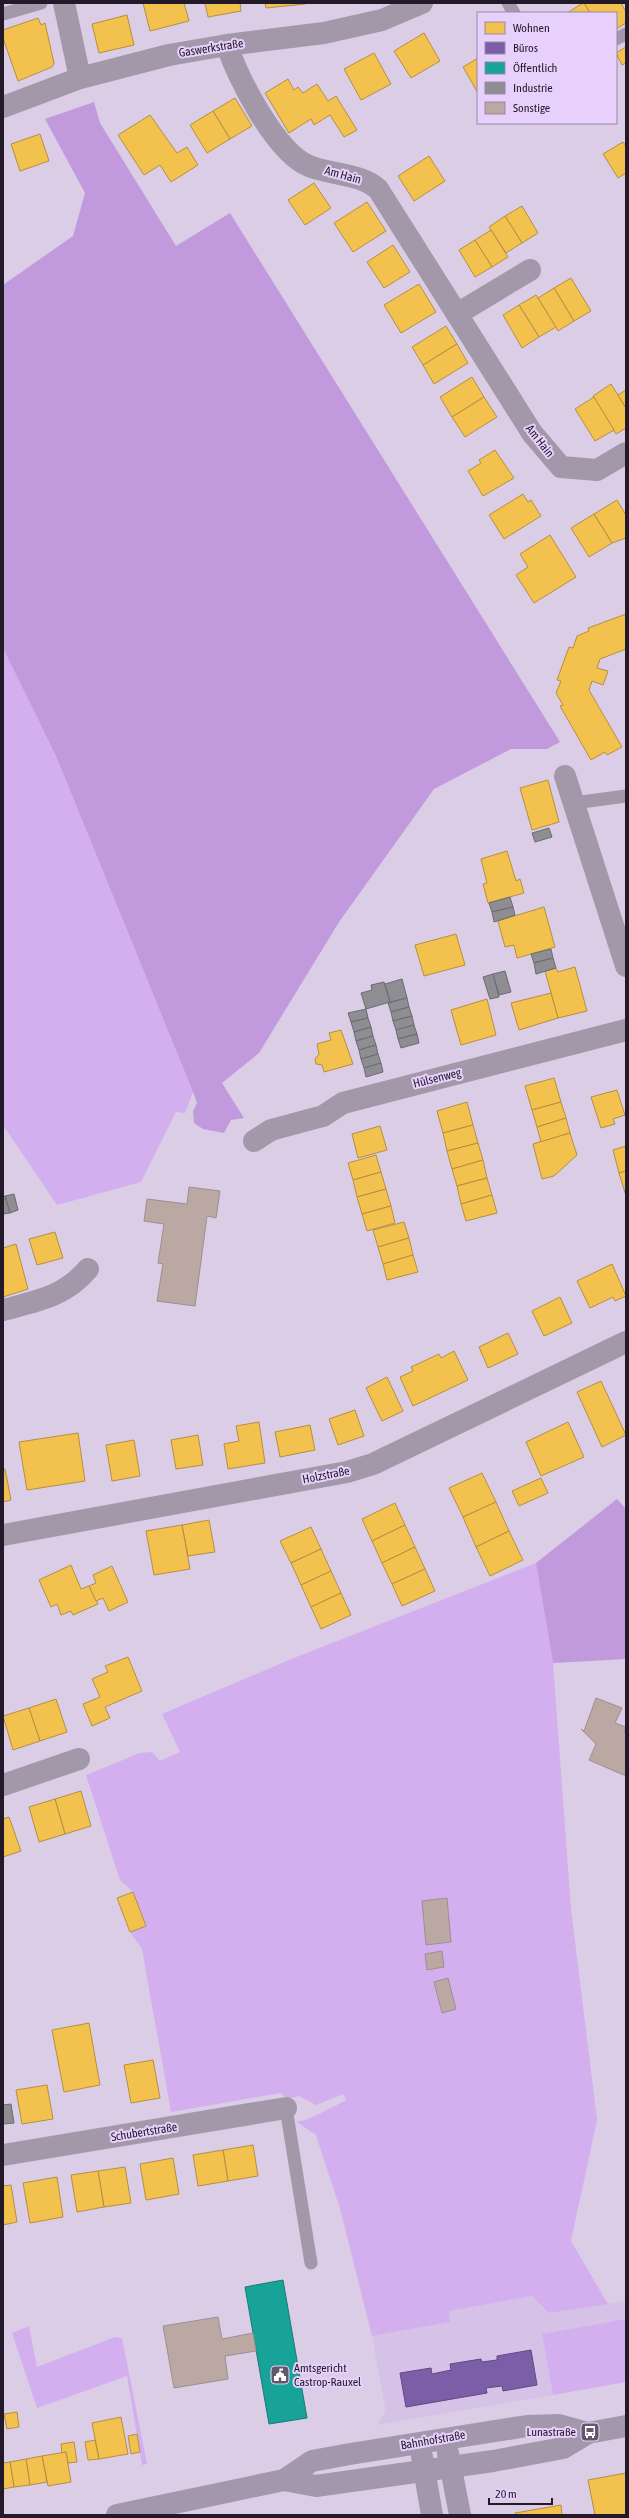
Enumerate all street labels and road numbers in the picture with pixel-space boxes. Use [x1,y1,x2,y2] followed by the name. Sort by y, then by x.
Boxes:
[178,36,244,60] street label: Gaswerkstraße
[323,163,363,187] street label: Am Hain
[523,422,557,460] street label: Am Hain
[411,1065,463,1091] street label: Hülsenweg
[301,1464,351,1486] street label: Holzstraße
[110,2120,178,2144] street label: Schubertstraße
[400,2427,466,2453] street label: Bahnhofstraße

